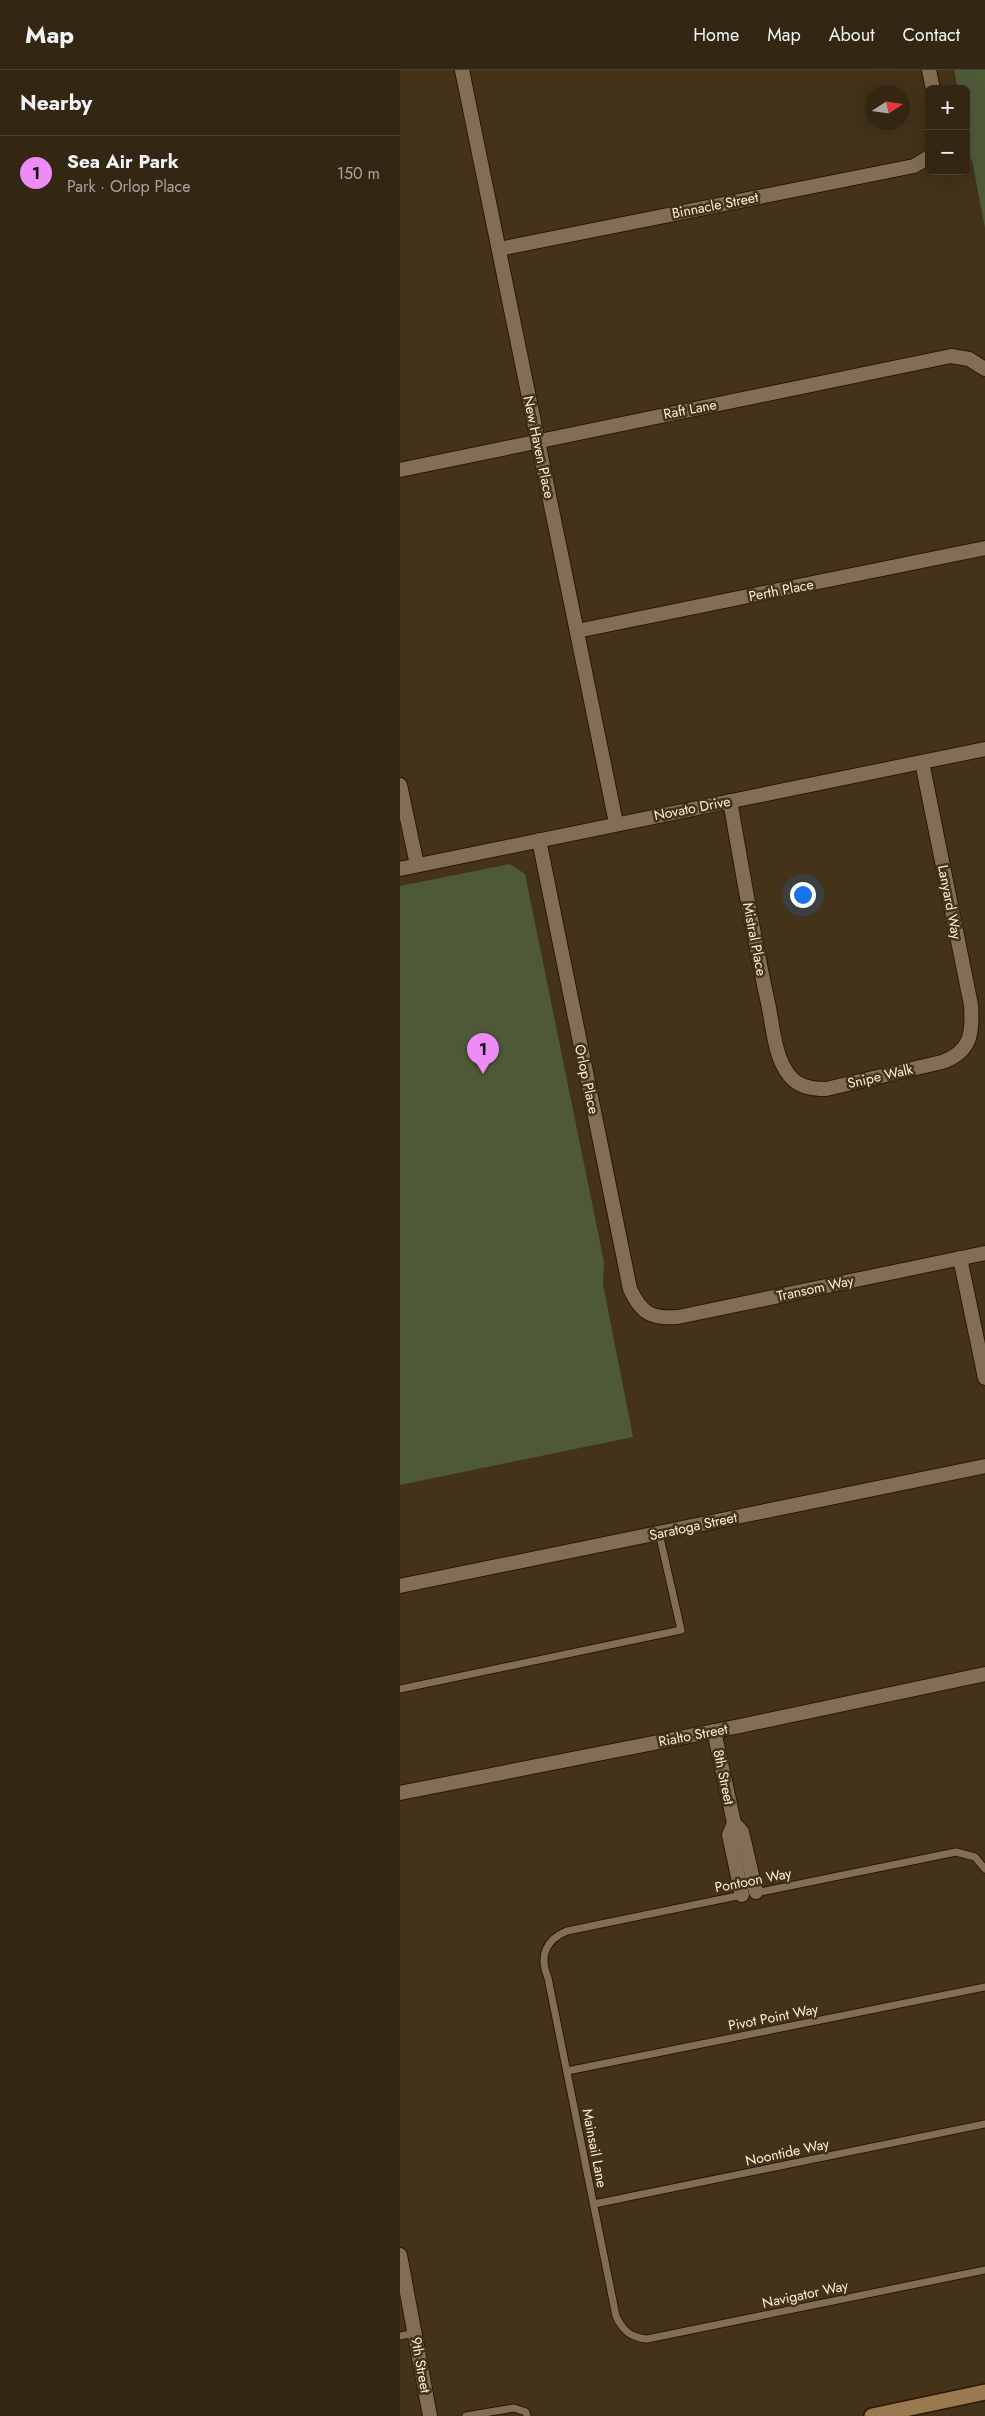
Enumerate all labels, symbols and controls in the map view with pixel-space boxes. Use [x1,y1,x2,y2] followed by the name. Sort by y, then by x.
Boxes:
[25,17,74,52] text: Map
[693,22,739,48] text: Home
[767,22,801,48] text: Map
[829,22,874,48] text: About
[902,22,960,48] text: Contact
[865,85,910,130] north arrow
[925,85,970,175] map controls
[925,85,970,130] button: +
[20,88,92,118] text: Nearby
[925,130,970,175] button: −
[67,148,179,175] text: Sea Air Park
[32,162,40,185] text: 1
[337,162,380,185] text: 150 m
[67,175,190,198] text: Park · Orlop Place
[670,187,761,223] street label: Binnacle Street
[518,394,560,500] street label: New Haven Place
[662,394,718,424] street label: Raft Lane
[747,574,815,606] street label: Perth Place
[652,791,732,825] street label: Novato Drive
[933,863,967,942] street label: Lanyard Way
[790,882,816,908] your location
[738,901,772,977] street label: Mistral Place
[467,1033,499,1074] pin: 1
[570,1042,604,1116] street label: Orlop Place
[845,1059,916,1093] street label: Snipe Walk
[775,1270,856,1306] street label: Transom Way
[647,1507,739,1545] street label: Saratoga Street
[657,1718,730,1751] street label: Rialto Street
[708,1748,740,1807] street label: 8th Street
[713,1863,794,1897] street label: Pontoon Way
[726,1998,820,2036] street label: Pivot Point Way
[578,2107,612,2189] street label: Mainsail Lane
[743,2133,832,2171] street label: Noontide Way
[760,2275,851,2313] street label: Navigator Way
[406,2335,436,2395] street label: 9th Street

